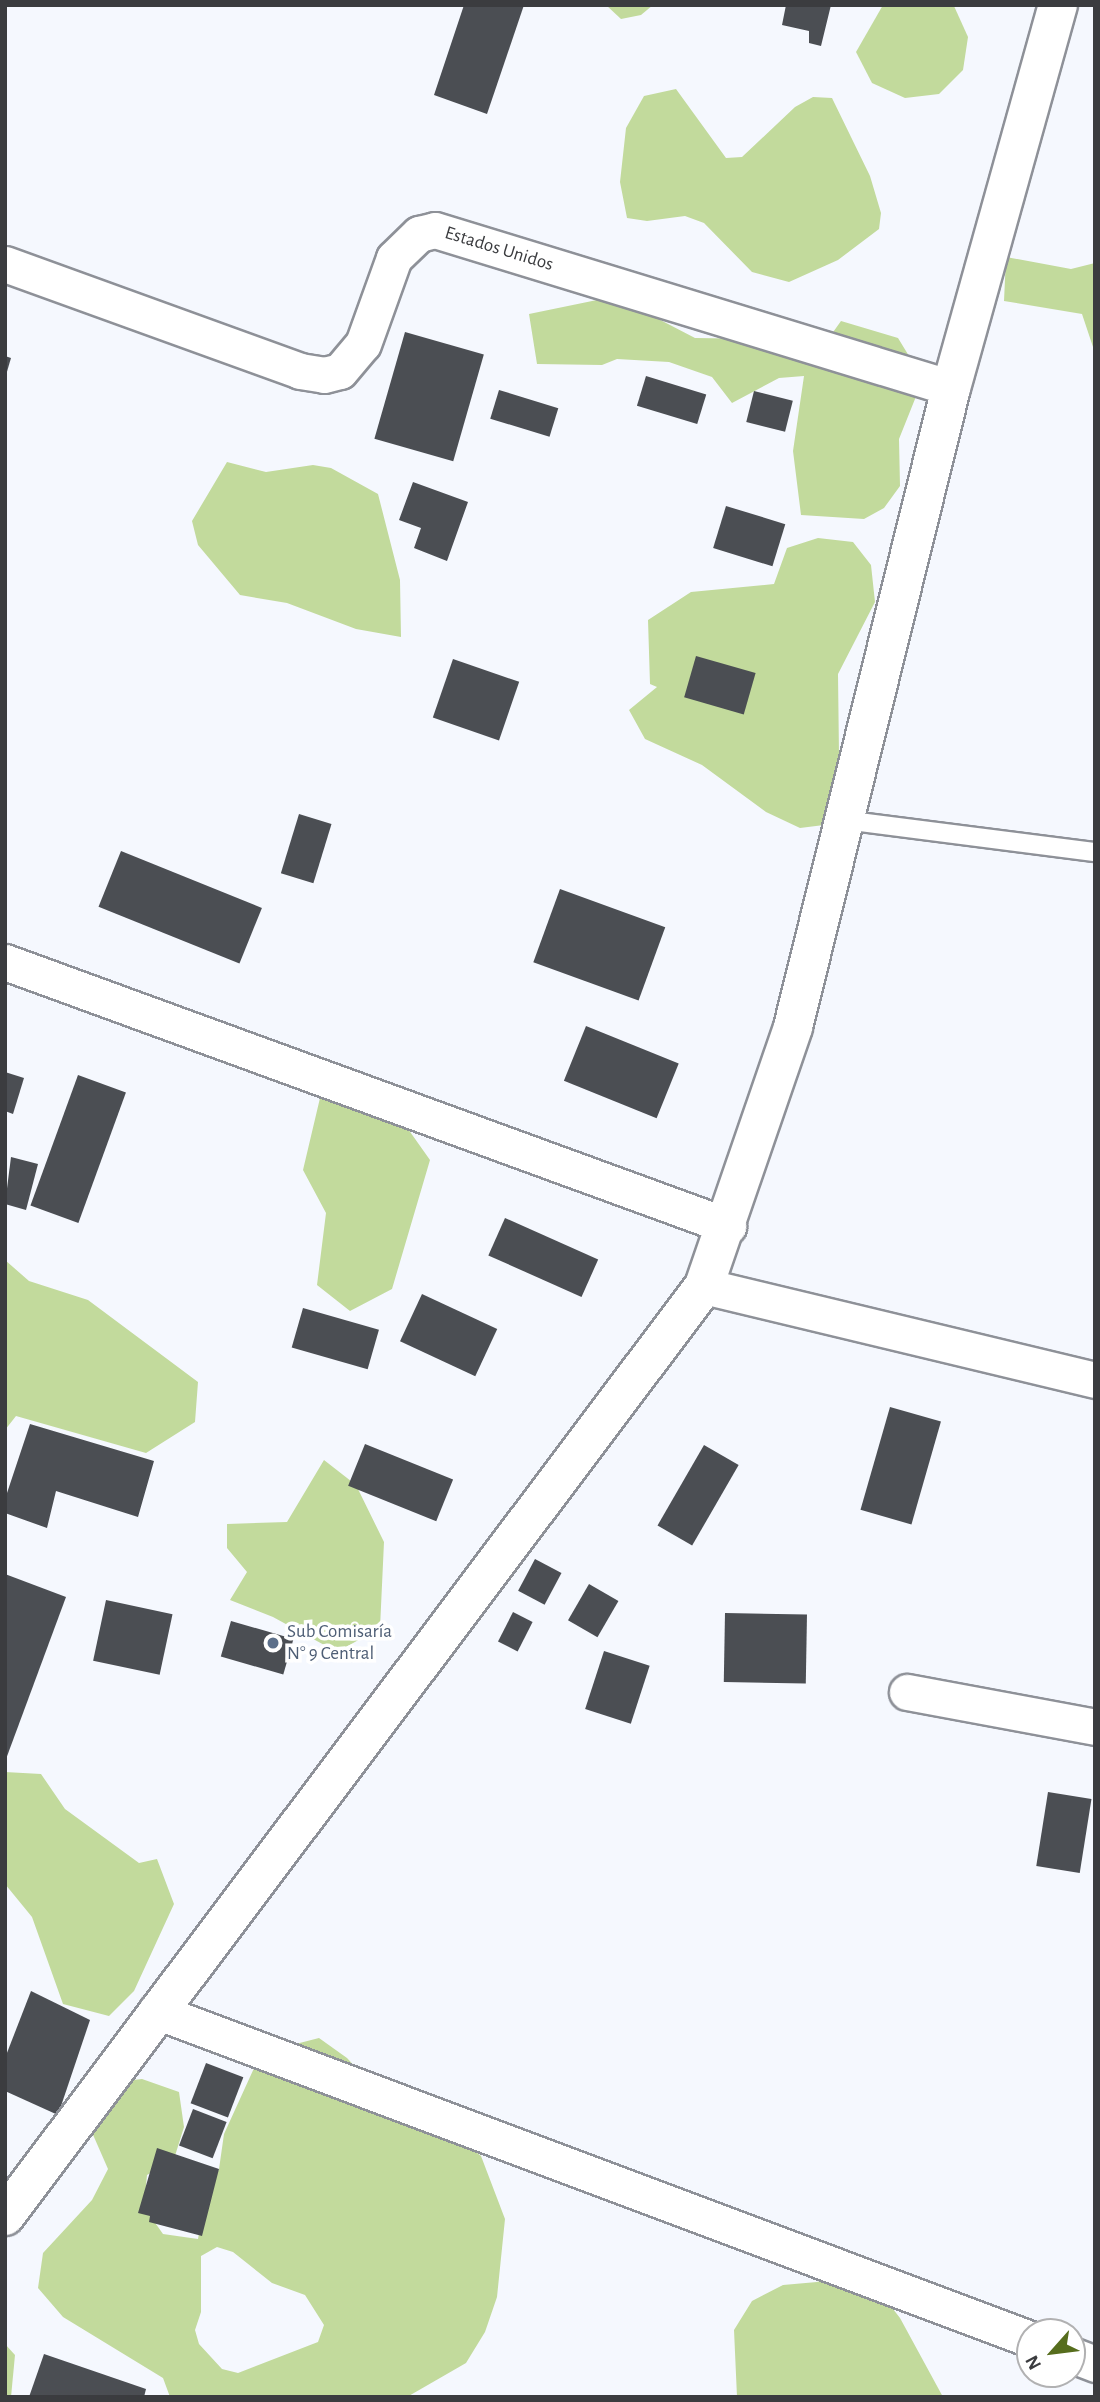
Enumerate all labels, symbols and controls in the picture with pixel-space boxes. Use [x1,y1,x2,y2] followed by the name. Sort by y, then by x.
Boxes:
[442,222,556,276] street label: Estados Unidos
[287,1621,392,1665] place label: Sub Comisaría N° 9 Central
[265,1635,281,1651] marker: Sub Comisaría N° 9 Central
[1016,2318,1086,2388] north arrow
[1022,2352,1045,2372] text: N

